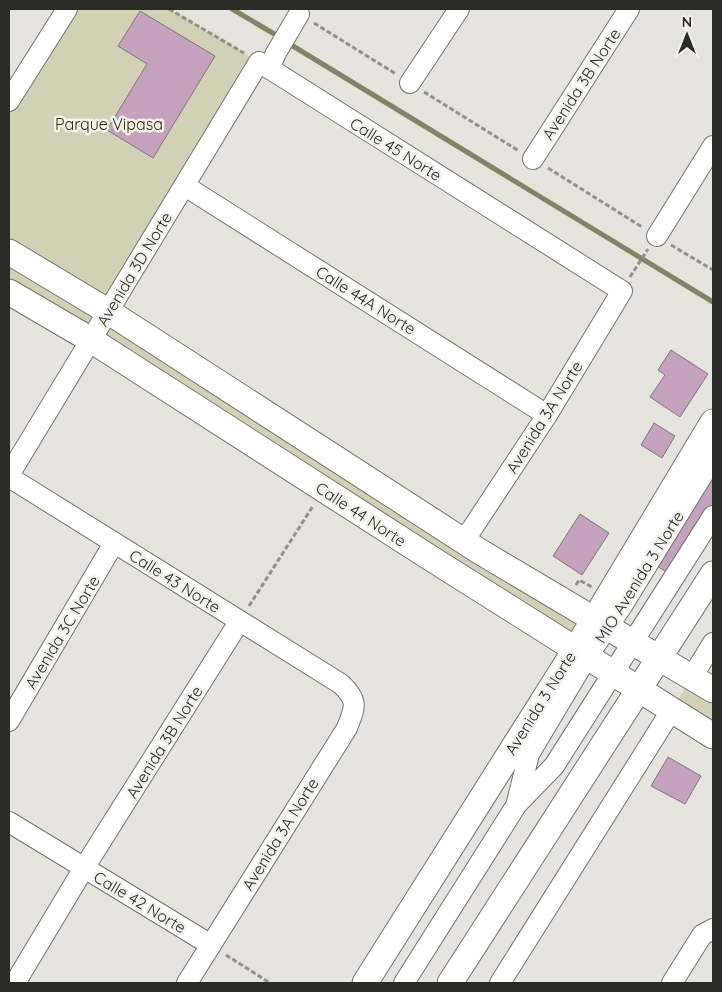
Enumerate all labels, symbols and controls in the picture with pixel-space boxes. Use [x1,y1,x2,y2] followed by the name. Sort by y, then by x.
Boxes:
[662,10,712,60] north arrow
[682,13,692,31] text: N
[538,25,624,143] street label: Avenida 3B Norte
[346,113,446,185] street label: Calle 45 Norte
[55,114,163,134] park label: Parque Vipasa
[92,208,176,330] street label: Avenida 3D Norte
[312,261,420,339] street label: Calle 44A Norte
[501,357,587,477] street label: Avenida 3A Norte
[312,477,410,551] street label: Calle 44 Norte
[590,507,688,647] street label: MIO Avenida 3 Norte
[126,545,224,617] street label: Calle 43 Norte
[20,572,104,692] street label: Avenida 3C Norte
[500,648,580,758] street label: Avenida 3 Norte
[121,682,207,802] street label: Avenida 3B Norte
[237,774,323,894] street label: Avenida 3A Norte
[90,867,190,937] street label: Calle 42 Norte

